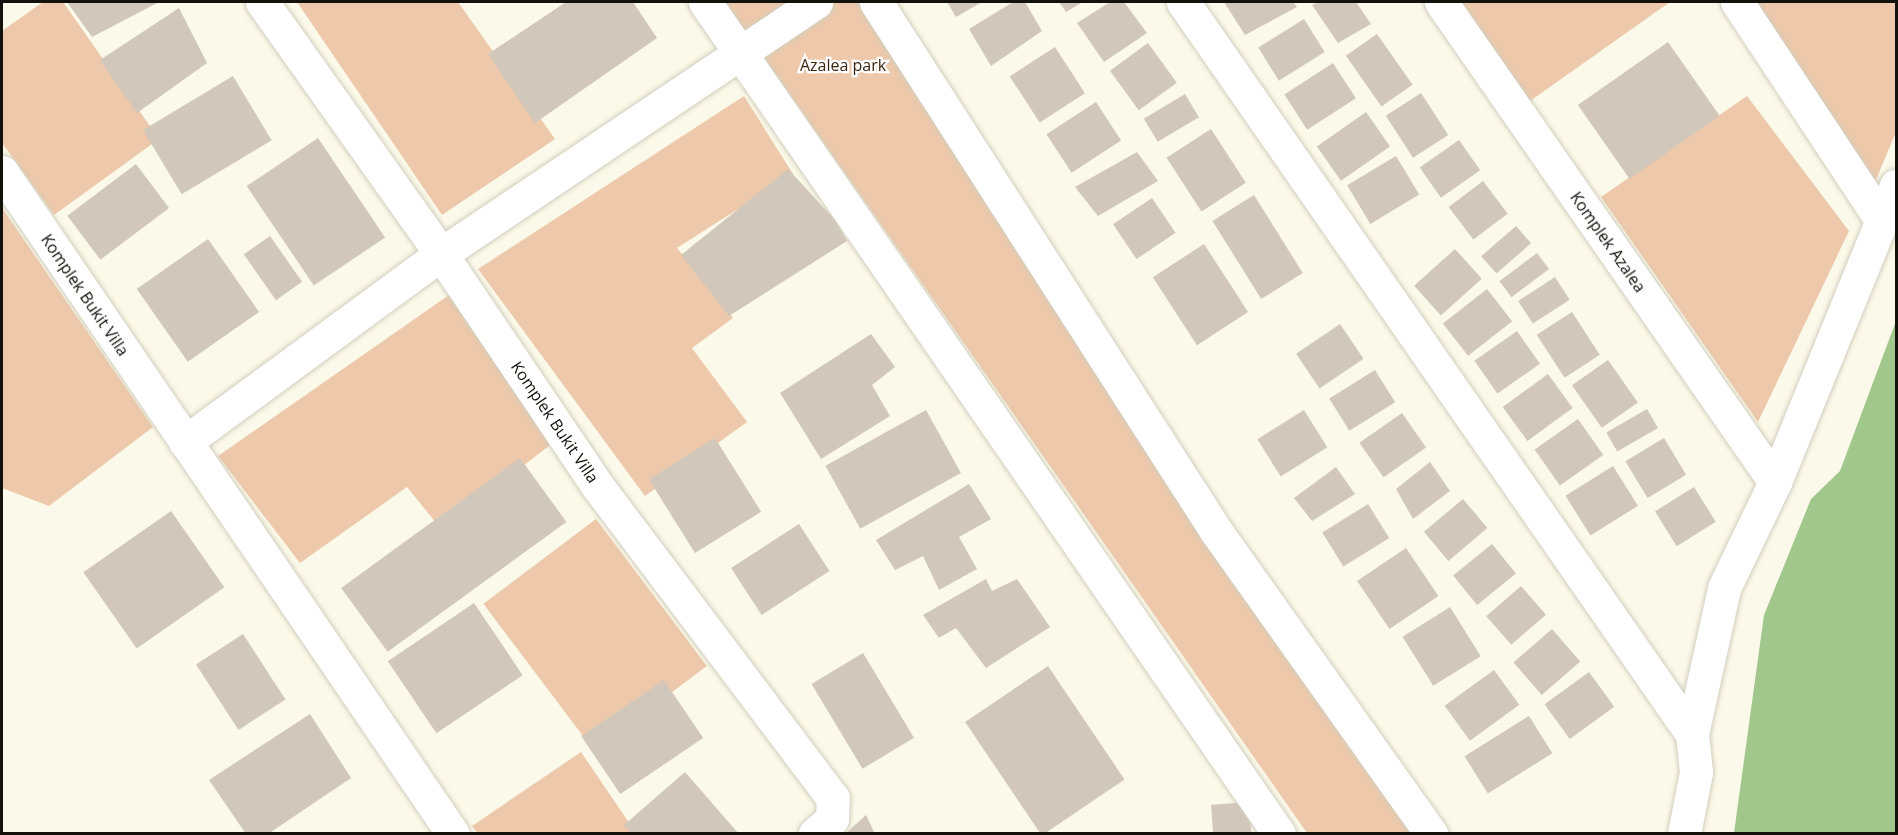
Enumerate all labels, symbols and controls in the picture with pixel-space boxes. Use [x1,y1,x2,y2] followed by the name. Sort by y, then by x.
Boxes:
[800,55,886,75] park label: Azalea park
[1566,188,1650,296] street label: Komplek Azalea
[37,231,133,359] street label: Komplek Bukit Villa
[507,358,603,486] street label: Komplek Bukit Villa

